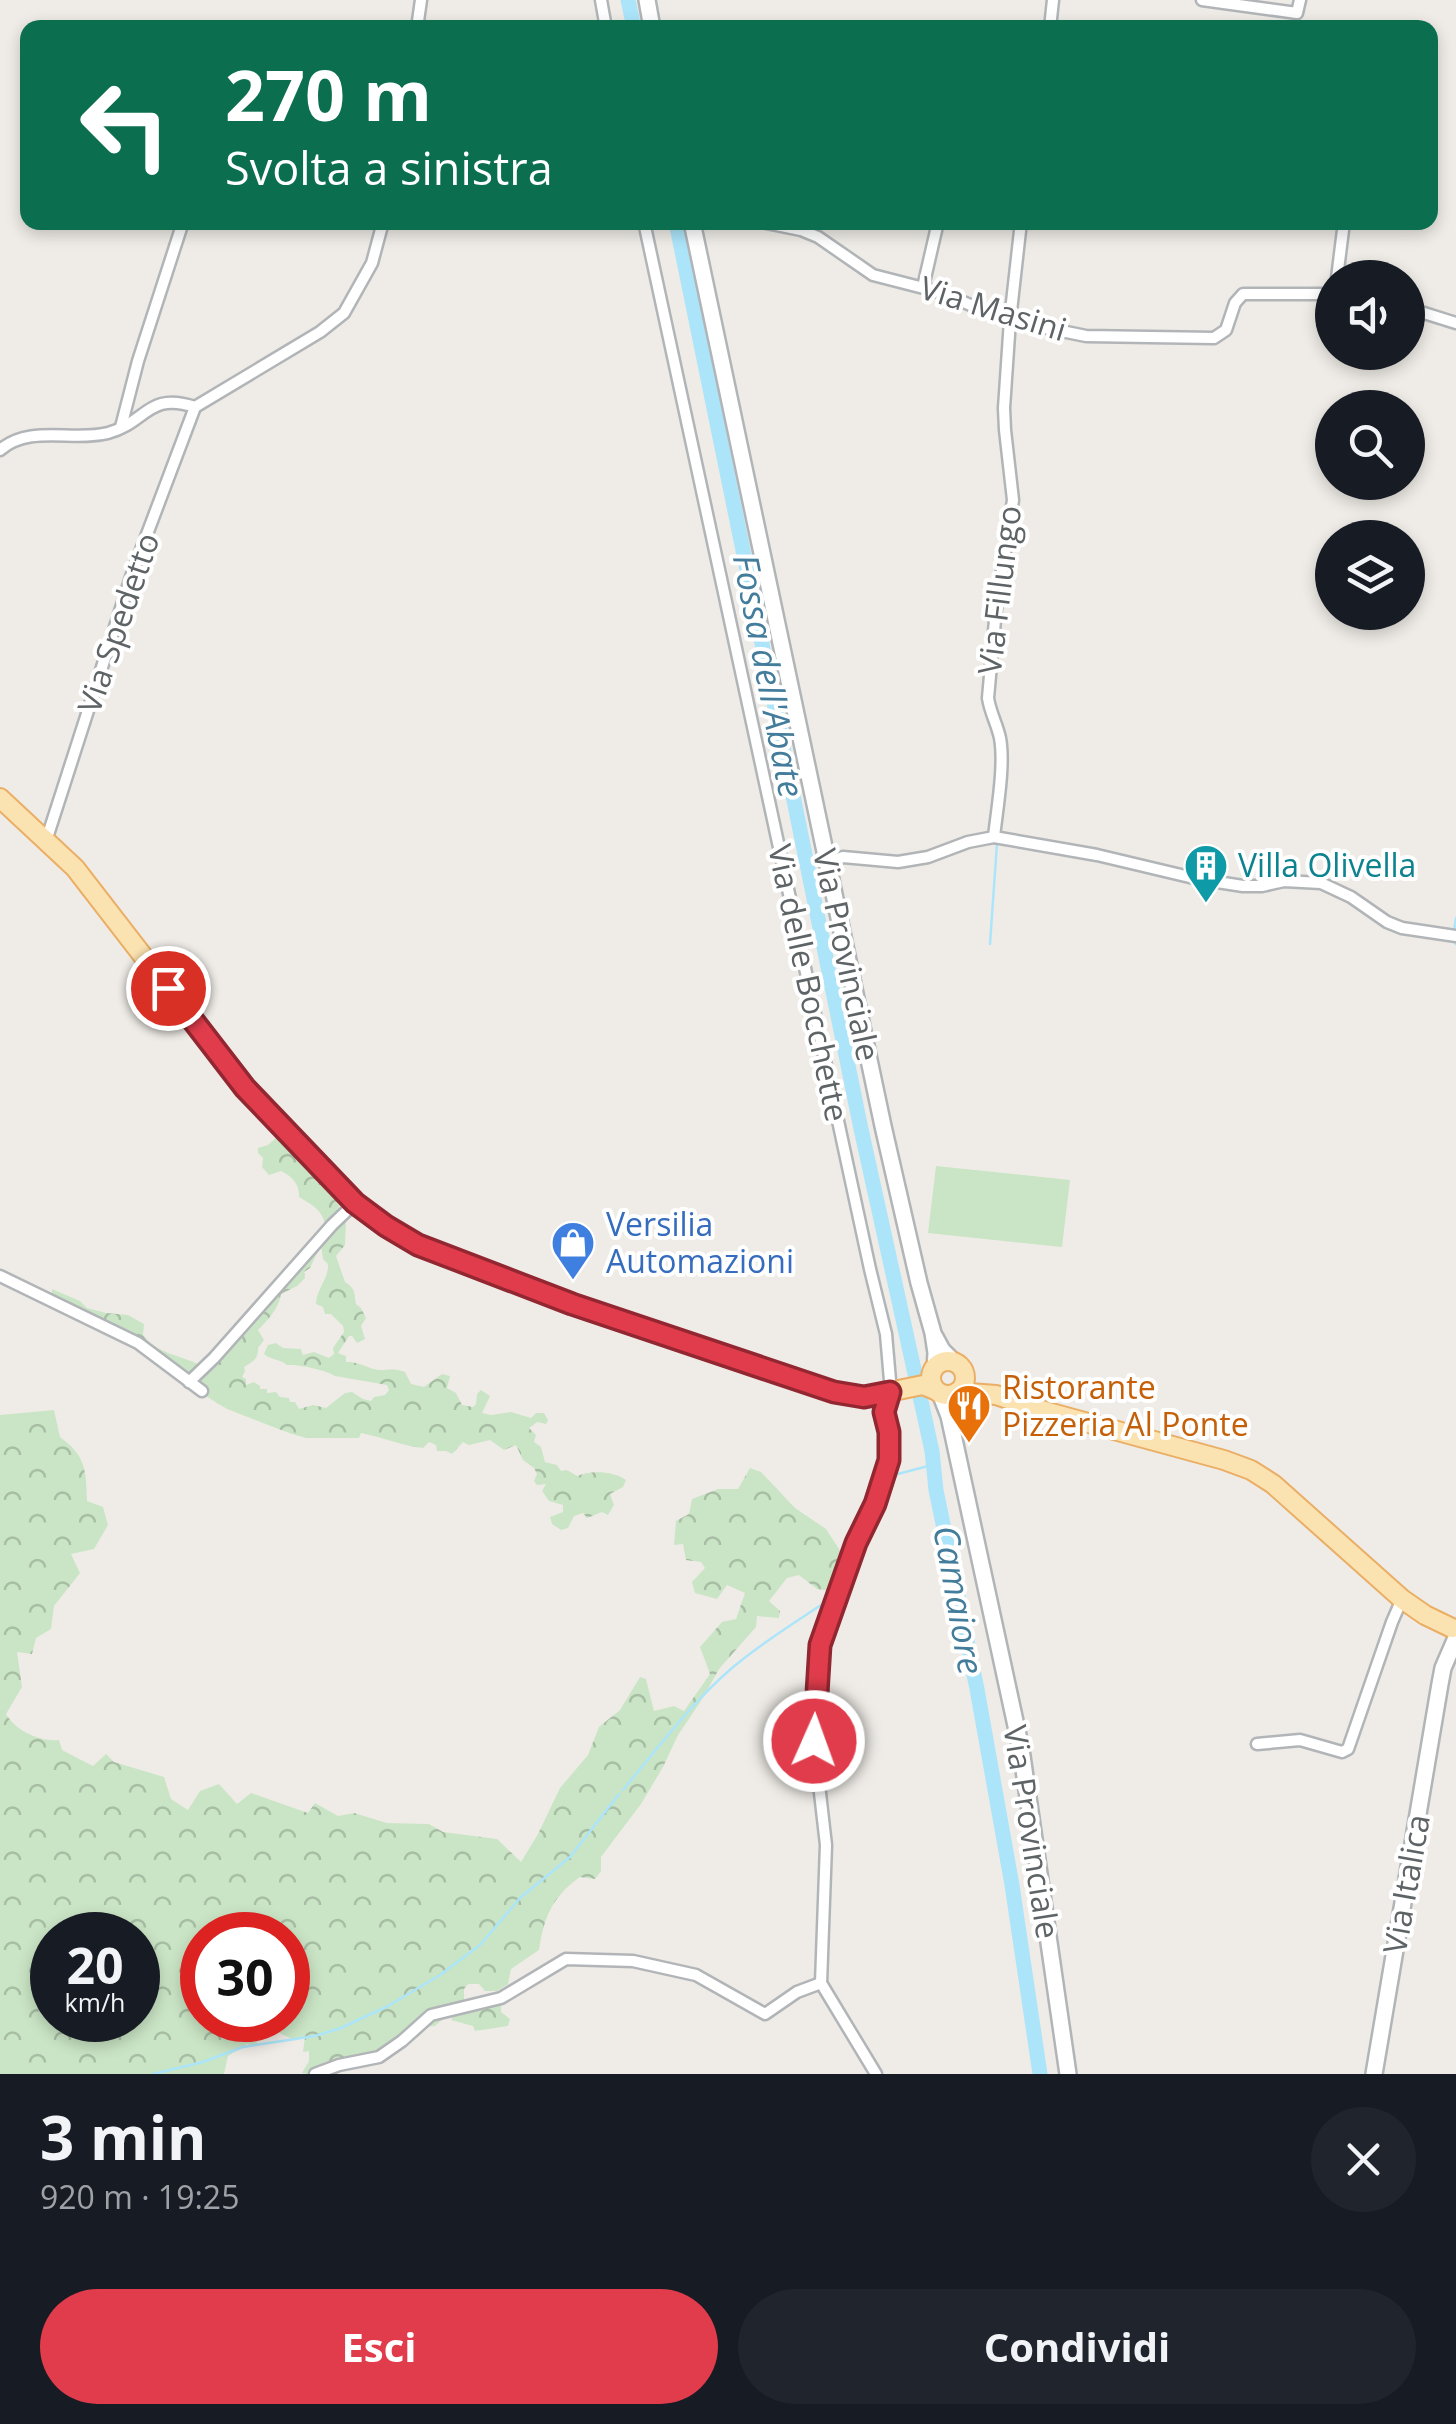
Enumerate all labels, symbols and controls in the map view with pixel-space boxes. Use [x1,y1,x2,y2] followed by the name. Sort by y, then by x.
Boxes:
[225,46,432,142] text: 270 m
[60,60,190,190] icon: left
[225,137,553,198] text: Svolta a sinistra
[1315,260,1425,630] map controls
[1315,260,1425,370] button: sound
[915,265,1072,350] street label: Via Masini
[1315,390,1425,500] button: search
[967,503,1030,677] street label: Via Fillungo
[1315,520,1425,630] button: layers
[67,527,169,718] street label: Via Spedetto
[723,550,816,801] water label: Fossa dell'Abate
[759,840,860,1125] street label: Via delle Bocchette
[1183,843,1229,904] building icon: Villa Olivella
[1238,843,1416,886] place label: Villa Olivella
[804,845,891,1065] street label: Via Provinciale
[126,946,211,1031] pin
[141,961,196,1016] icon: arrive
[606,1202,794,1282] place label: Versilia Automazioni
[550,1220,596,1281] shop icon: Versilia Automazioni
[1002,1365,1249,1445] place label: Ristorante Pizzeria Al Ponte
[946,1383,992,1444] restaurant icon: Ristorante Pizzeria Al Ponte
[923,1522,996,1678] water label: Camaiore
[762,1689,866,1793] position arrow
[994,1722,1071,1942] street label: Via Provinciale
[1372,1811,1439,1957] street label: Via Italica
[180,1912,310,2042] speed limit sign: 30
[66,1931,124,1999] text: 20
[65,1985,125,2019] text: km/h
[40,2096,207,2178] text: 3 min
[1311,2107,1416,2212] button: close
[40,2175,239,2218] text: 920 m · 19:25
[40,2289,718,2404] button: Esci
[738,2289,1416,2404] button: Condividi

